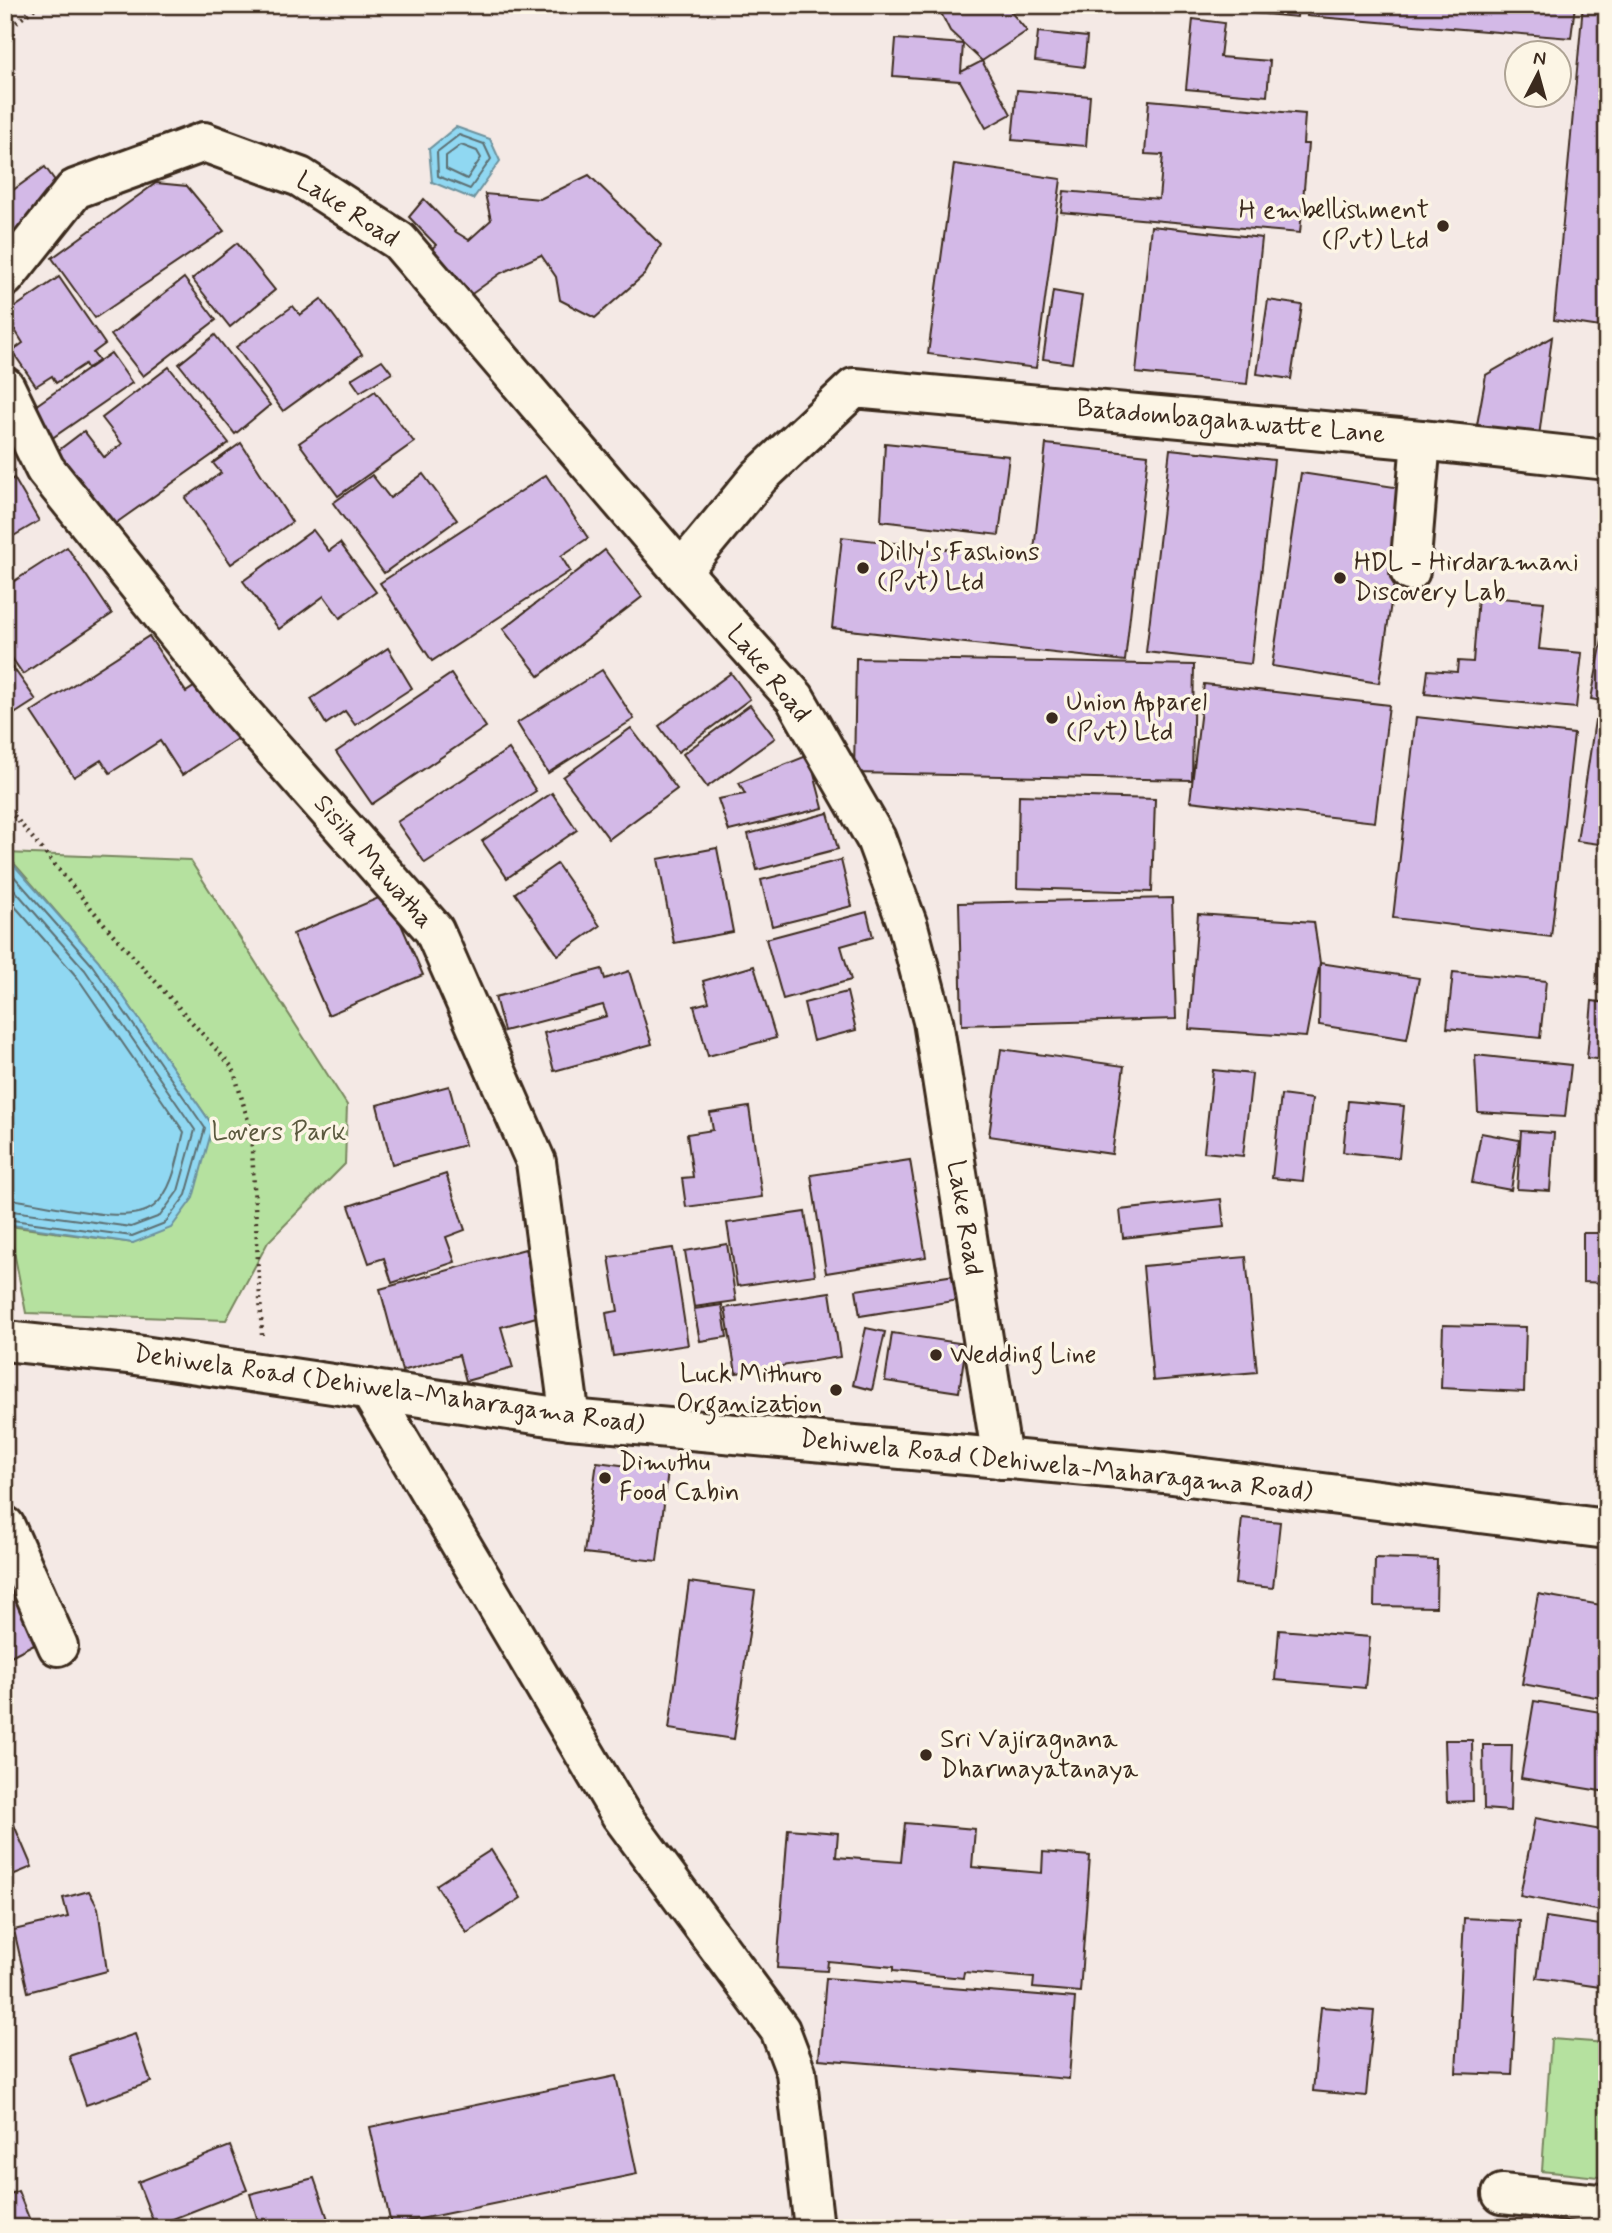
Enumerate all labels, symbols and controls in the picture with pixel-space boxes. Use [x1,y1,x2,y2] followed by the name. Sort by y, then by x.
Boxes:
[1504,38,1574,108] north arrow
[1532,45,1547,72] text: N
[289,164,405,256] street label: Lake Road
[1239,194,1429,258] place label: H embellishment (Pvt) Ltd
[1435,218,1451,234] marker: H embellishment (Pvt) Ltd
[1075,392,1387,454] street label: Batadombagahawatte Lane
[877,536,1040,600] place label: Dilly's Fashions (Pvt) Ltd
[1354,546,1579,610] place label: HDL - Hirdaramani Discovery Lab
[855,560,871,576] marker: Dilly's Fashions (Pvt) Ltd
[1332,570,1348,586] marker: HDL - Hirdaramani Discovery Lab
[718,618,818,730] street label: Lake Road
[1066,686,1207,750] place label: Union Apparel (Pvt) Ltd
[1044,710,1060,726] marker: Union Apparel (Pvt) Ltd
[305,788,441,936] street label: Sisila Mawatha
[212,1116,347,1150] park label: Lovers Park
[938,1158,990,1278] street label: Lake Road
[131,1337,647,1443] street label: Dehiwela Road (Dehiwela-Maharagama Road)
[950,1338,1097,1375] place label: Wedding Line
[928,1347,944,1363] marker: Wedding Line
[676,1358,822,1425] place label: Luck Mithuro Organization
[828,1382,844,1398] marker: Luck Mithuro Organization
[798,1422,1314,1510] street label: Dehiwela Road (Dehiwela-Maharagama Road)
[619,1446,740,1510] place label: Dimuthu Food Cabin
[597,1470,613,1486] marker: Dimuthu Food Cabin
[940,1723,1138,1787] place label: Sri Vajiragnana Dharmayatanaya
[918,1747,934,1763] marker: Sri Vajiragnana Dharmayatanaya

